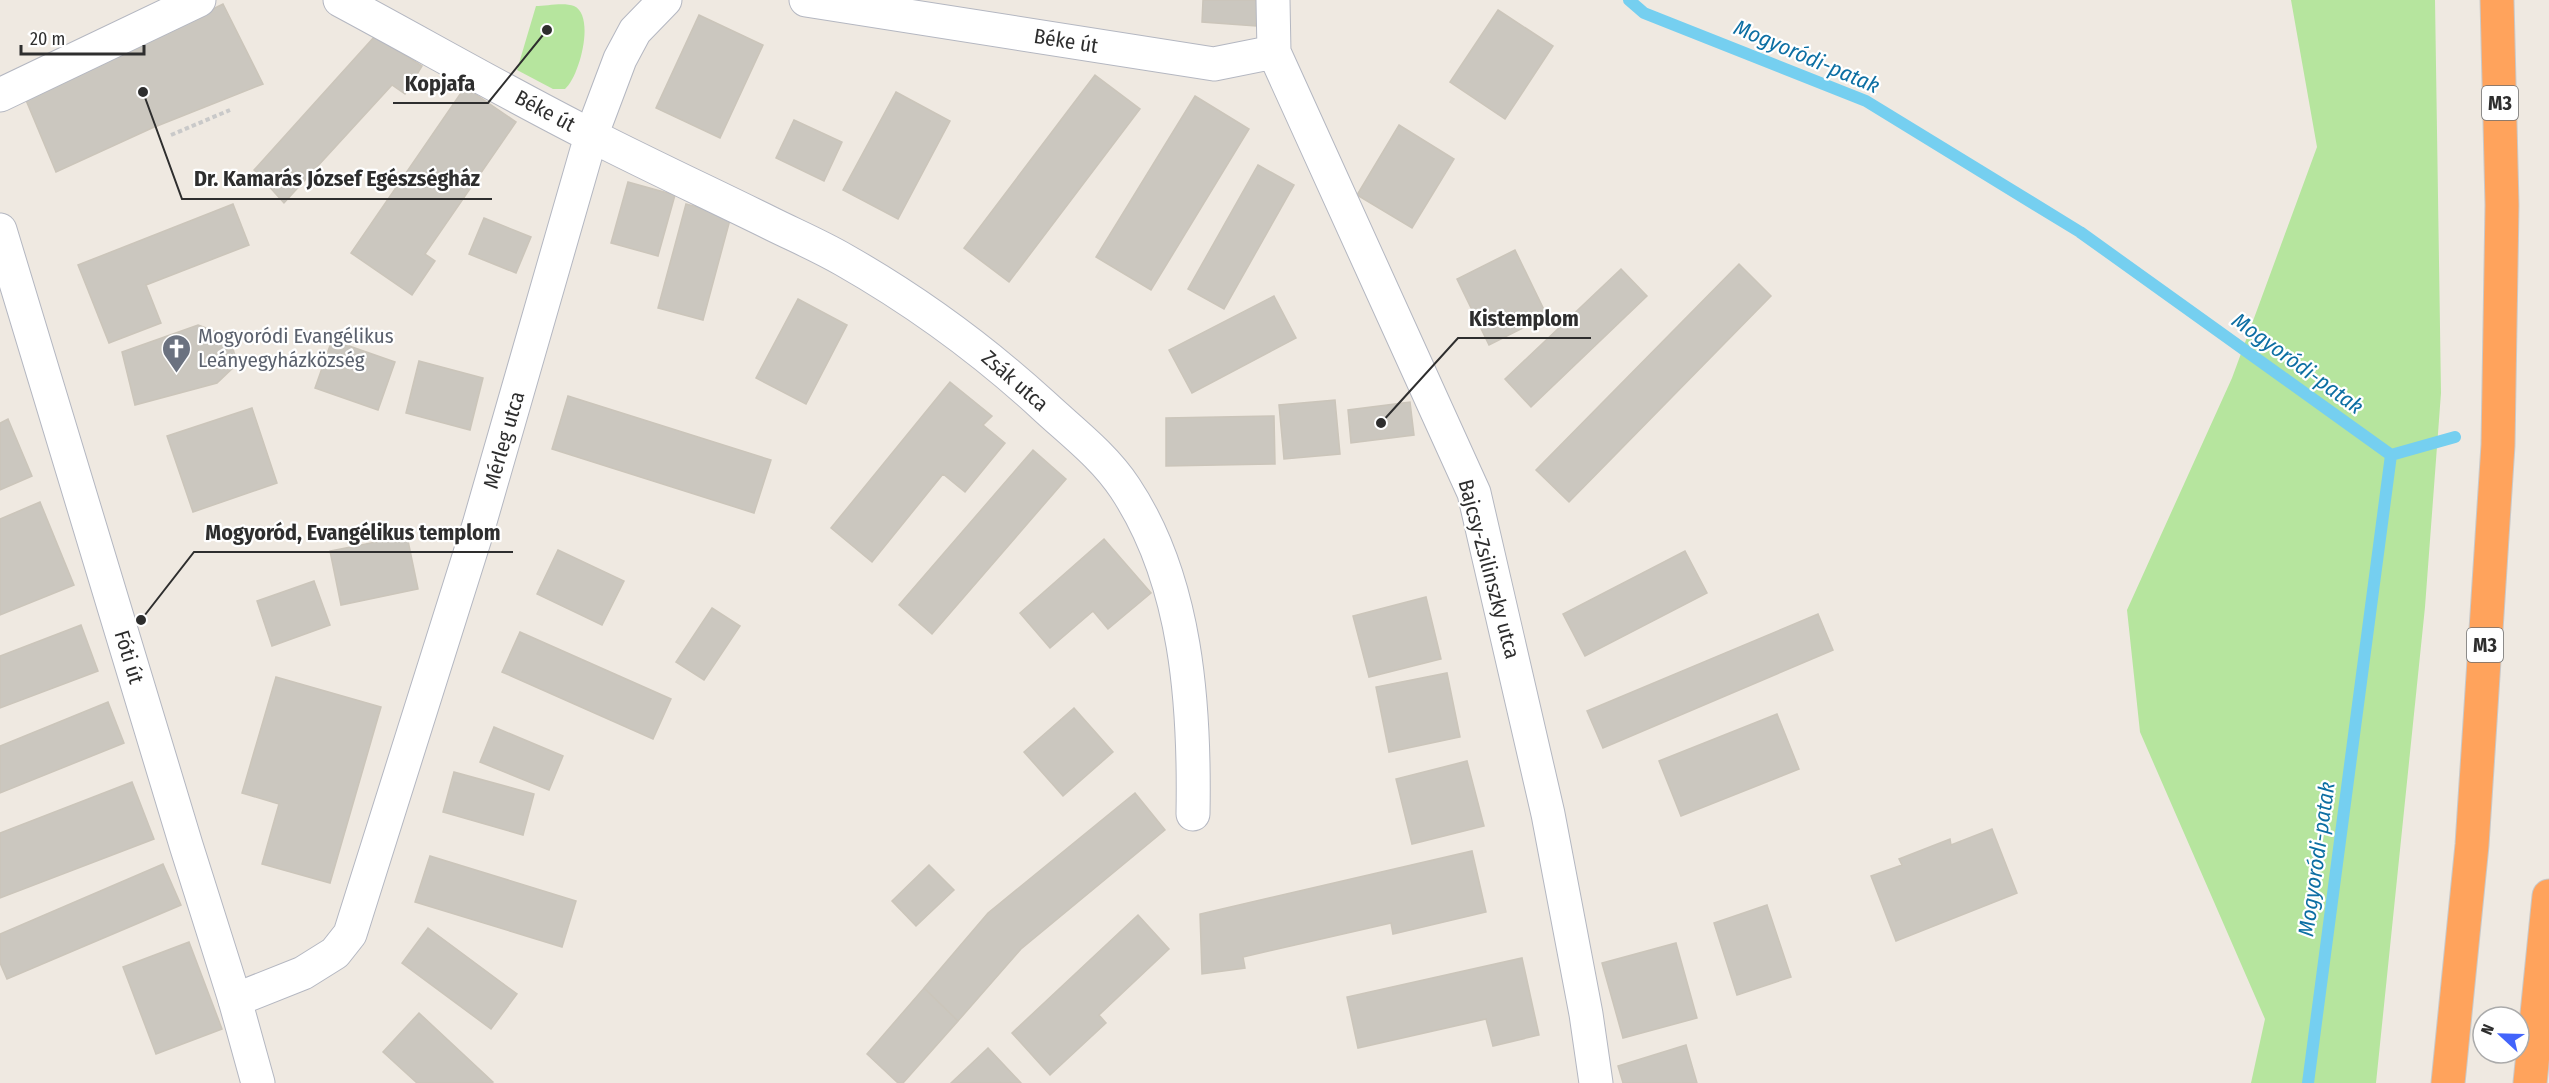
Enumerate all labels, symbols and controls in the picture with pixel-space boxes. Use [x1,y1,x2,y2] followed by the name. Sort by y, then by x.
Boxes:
[1730,14,1884,99] water label: Mogyoródi-patak
[21,18,144,56] scale bar
[1032,23,1100,59] street label: Béke út
[30,28,65,50] text: 20 m
[393,63,488,103] callout: Kopjafa
[405,70,475,97] text: Kopjafa
[510,84,580,138] street label: Béke út
[2482,86,2518,120] road number: M3
[182,159,492,199] callout: Dr. Kamarás József Egészségház
[194,165,480,192] text: Dr. Kamarás József Egészségház
[1458,298,1591,338] callout: Kistemplom
[1469,305,1579,332] text: Kistemplom
[2227,307,2369,420] water label: Mogyoródi-patak
[198,323,394,373] place label: Mogyoródi Evangélikus Leányegyházközség
[161,332,193,374] church icon: Mogyoródi Evangélikus Leányegyházközség
[976,345,1054,417] street label: Zsák utca
[478,388,530,492] street label: Mérleg utca
[1453,477,1525,661] street label: Bajcsy-Zsilinszky utca
[194,512,513,552] callout: Mogyoród, Evangélikus templom
[205,519,501,546] text: Mogyoród, Evangélikus templom
[109,627,149,687] street label: Fóti út
[2467,628,2503,662] road number: M3
[2292,780,2341,938] water label: Mogyoródi-patak
[2471,1005,2531,1065] north arrow
[2477,1022,2498,1038] text: N

